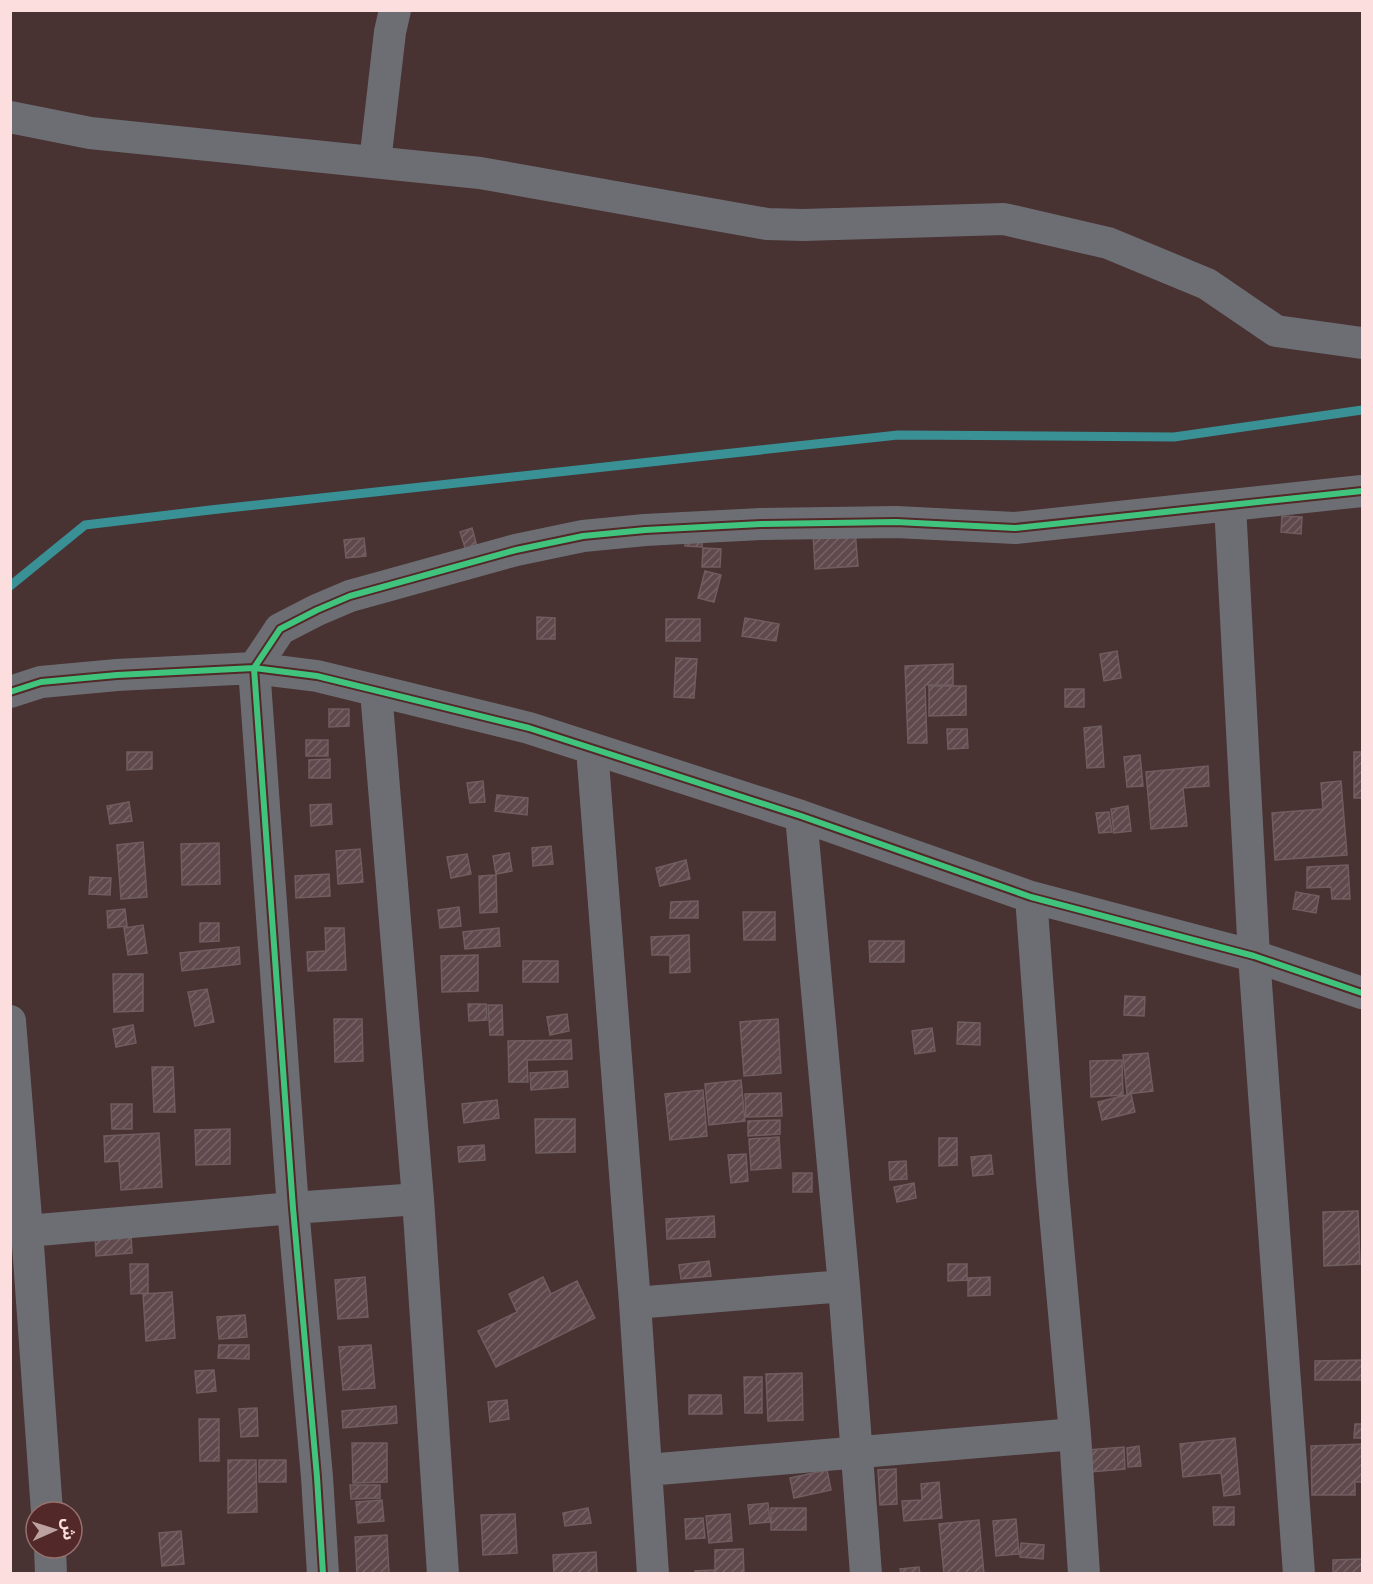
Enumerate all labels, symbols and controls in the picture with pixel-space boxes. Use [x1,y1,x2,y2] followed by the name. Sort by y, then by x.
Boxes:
[24,1500,84,1560] north arrow
[58,1518,79,1541] text: ش

